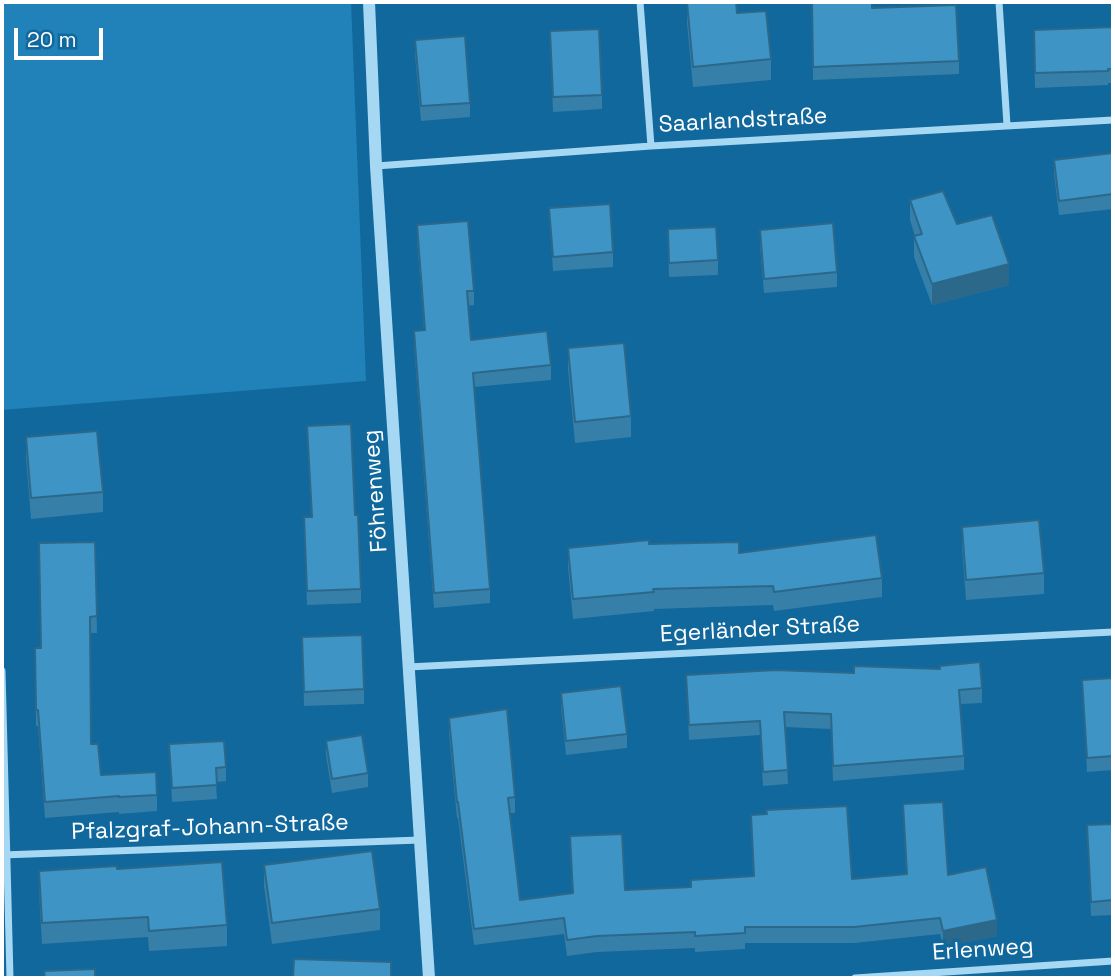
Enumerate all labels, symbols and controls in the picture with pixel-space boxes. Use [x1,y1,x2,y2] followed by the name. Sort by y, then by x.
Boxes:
[18,14,107,58] scale bar
[27,26,77,53] text: 20 m
[658,103,828,139] street label: Saarlandstraße
[358,429,394,553] street label: Föhrenweg
[659,611,861,649] street label: Egerländer Straße
[71,809,349,847] street label: Pfalzgraf-Johann-Straße
[931,933,1035,967] street label: Erlenweg

